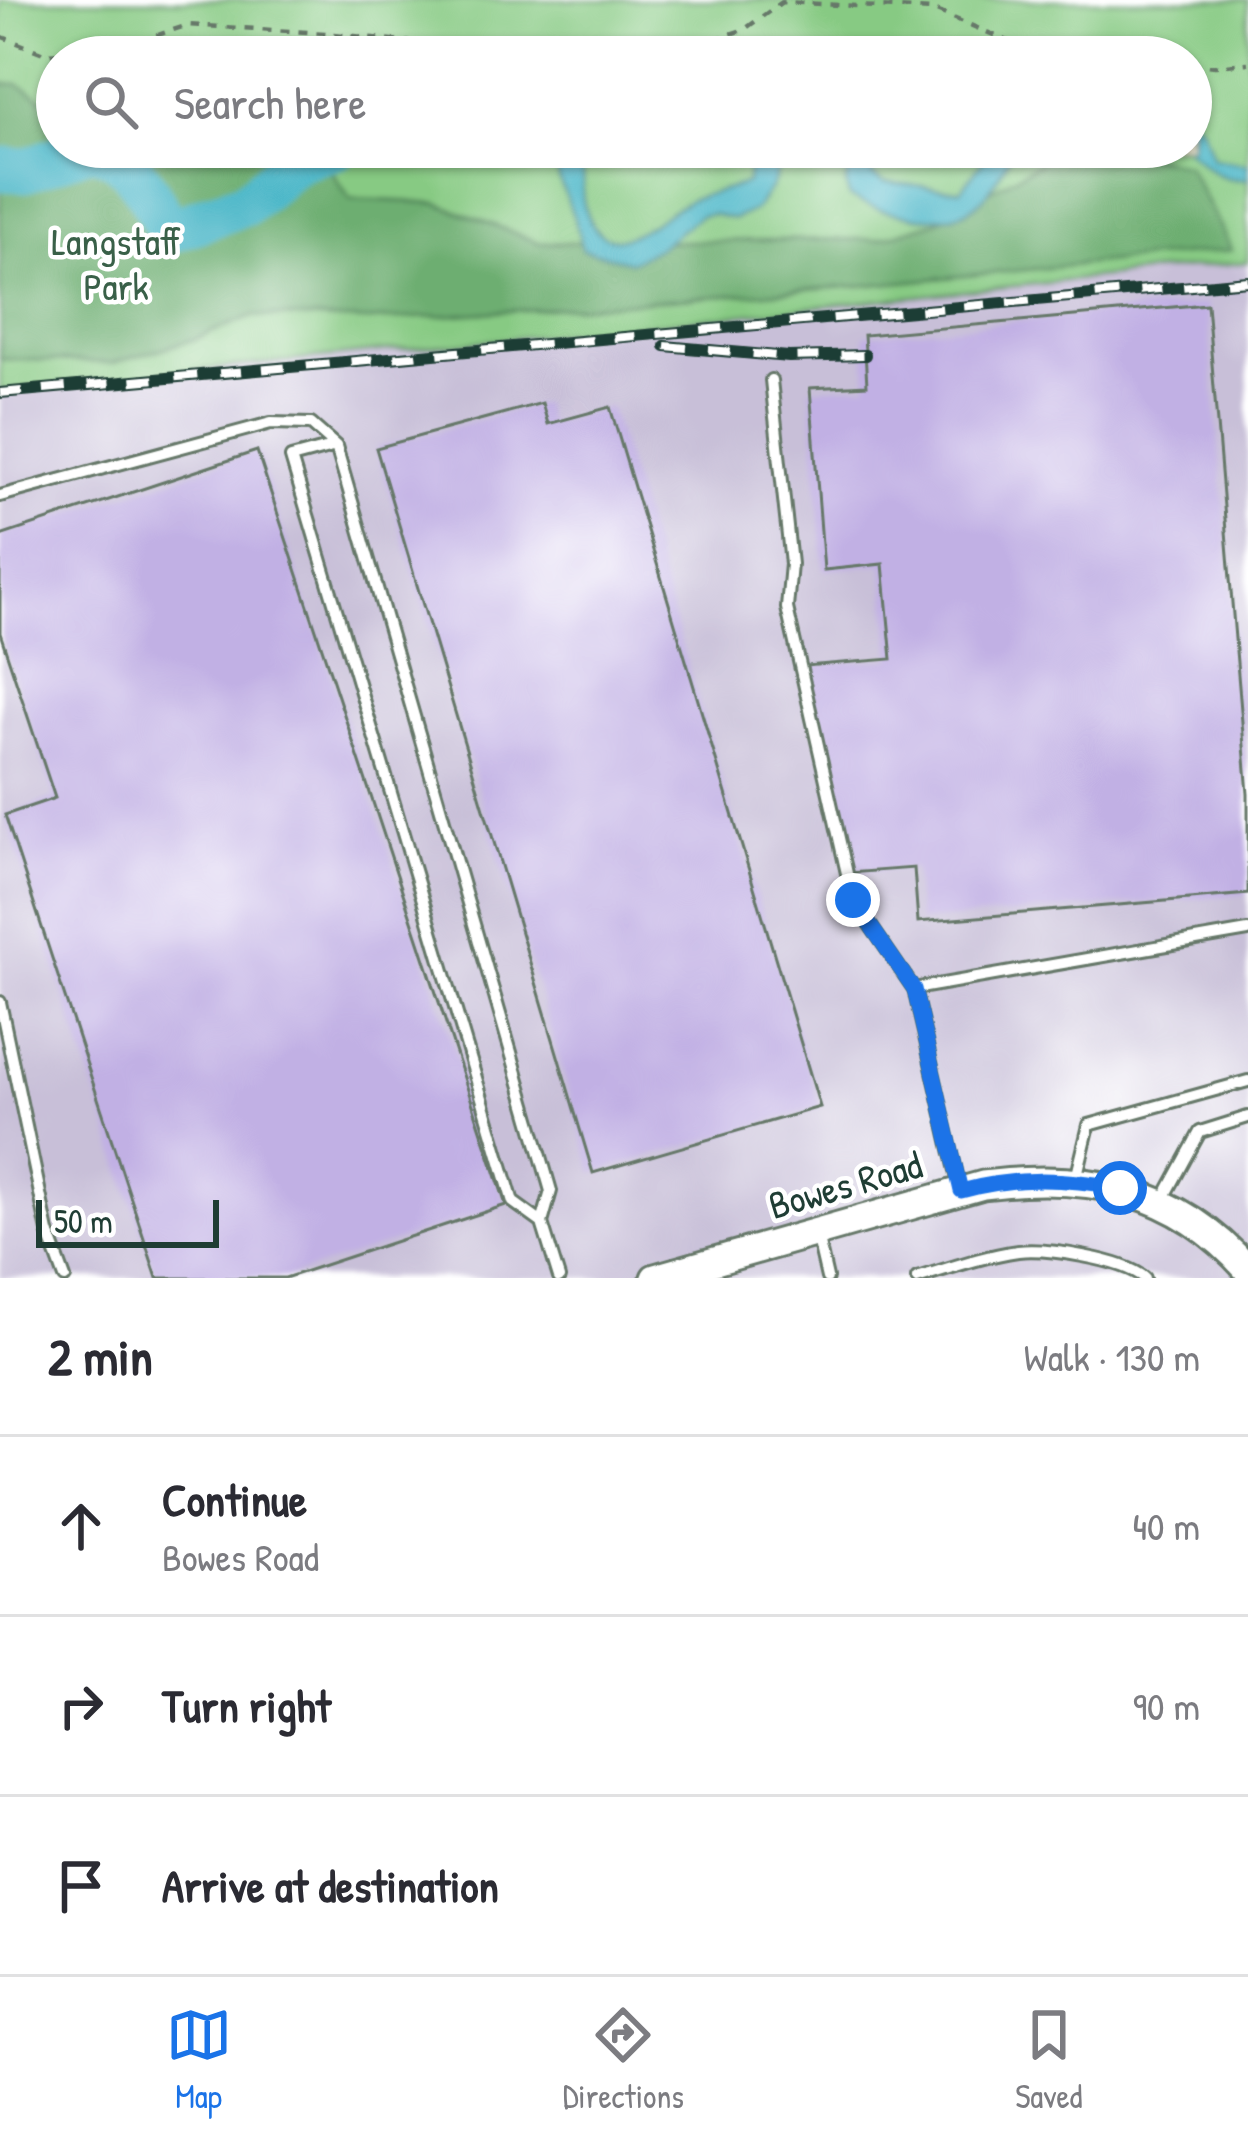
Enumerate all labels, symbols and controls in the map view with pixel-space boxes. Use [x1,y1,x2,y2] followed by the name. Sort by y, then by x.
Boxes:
[36,36,1212,168] search box
[78,69,144,135] icon: search
[174,72,366,133] text: Search here
[52,214,181,312] park label: Langstaff Park
[826,873,880,927] route end
[762,1137,928,1231] street label: Bowes Road
[1093,1161,1147,1215] route start
[36,1194,219,1247] scale bar
[54,1199,113,1243] text: 50 m
[48,1322,153,1391] text: 2 min
[1024,1330,1200,1383] text: Walk · 130 m
[162,1469,307,1530] text: Continue
[48,1493,114,1559] icon: ahead
[1132,1499,1200,1552] text: 40 m
[162,1530,319,1583] text: Bowes Road
[48,1673,114,1739] icon: right
[162,1675,331,1736] text: Turn right
[1133,1679,1200,1732] text: 90 m
[48,1853,114,1919] icon: arrive
[162,1855,499,1916] text: Arrive at destination
[166,2002,232,2118] tab: Map
[563,2002,684,2118] tab: Directions
[1015,2002,1082,2118] tab: Saved

